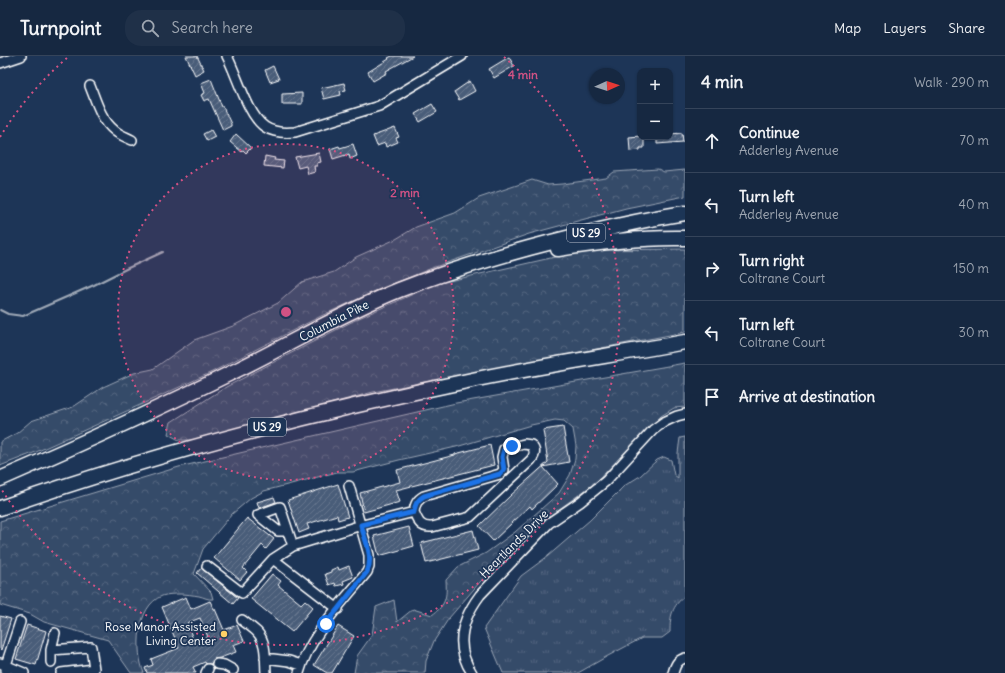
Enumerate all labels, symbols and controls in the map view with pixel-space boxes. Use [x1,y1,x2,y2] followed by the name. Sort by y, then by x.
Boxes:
[125,10,405,46] search box
[20,16,101,40] text: Turnpoint
[139,17,161,39] icon: search
[171,18,253,37] text: Search here
[834,19,861,37] text: Map
[883,19,926,37] text: Layers
[948,19,985,37] text: Share
[508,67,538,82] text: 4 min
[589,68,625,104] north arrow
[637,68,673,140] map controls
[637,68,673,104] button: +
[701,71,743,93] text: 4 min
[914,74,989,91] text: Walk · 290 m
[637,104,673,140] button: −
[739,123,800,142] text: Continue
[701,130,723,152] icon: ahead
[960,132,989,149] text: 70 m
[739,142,839,159] text: Adderley Avenue
[390,185,420,200] text: 2 min
[739,187,794,206] text: Turn left
[701,194,723,216] icon: left
[958,196,989,213] text: 40 m
[739,206,839,223] text: Adderley Avenue
[567,224,605,242] road number: US 29
[739,251,804,270] text: Turn right
[701,258,723,280] icon: right
[953,260,989,277] text: 150 m
[739,270,825,287] text: Coltrane Court
[296,297,371,345] street label: Columbia Pike
[279,305,293,319] centre of rings
[739,315,794,334] text: Turn left
[701,322,723,344] icon: left
[959,324,989,341] text: 30 m
[739,334,825,351] text: Coltrane Court
[701,386,723,408] icon: arrive
[739,387,875,406] text: Arrive at destination
[248,418,286,436] road number: US 29
[503,437,521,455] route end
[476,506,551,581] street label: Heartlands Drive
[317,615,335,633] route start
[105,619,216,648] place label: Rose Manor Assisted Living Center
[219,629,229,639] marker: Rose Manor Assisted Living Center

